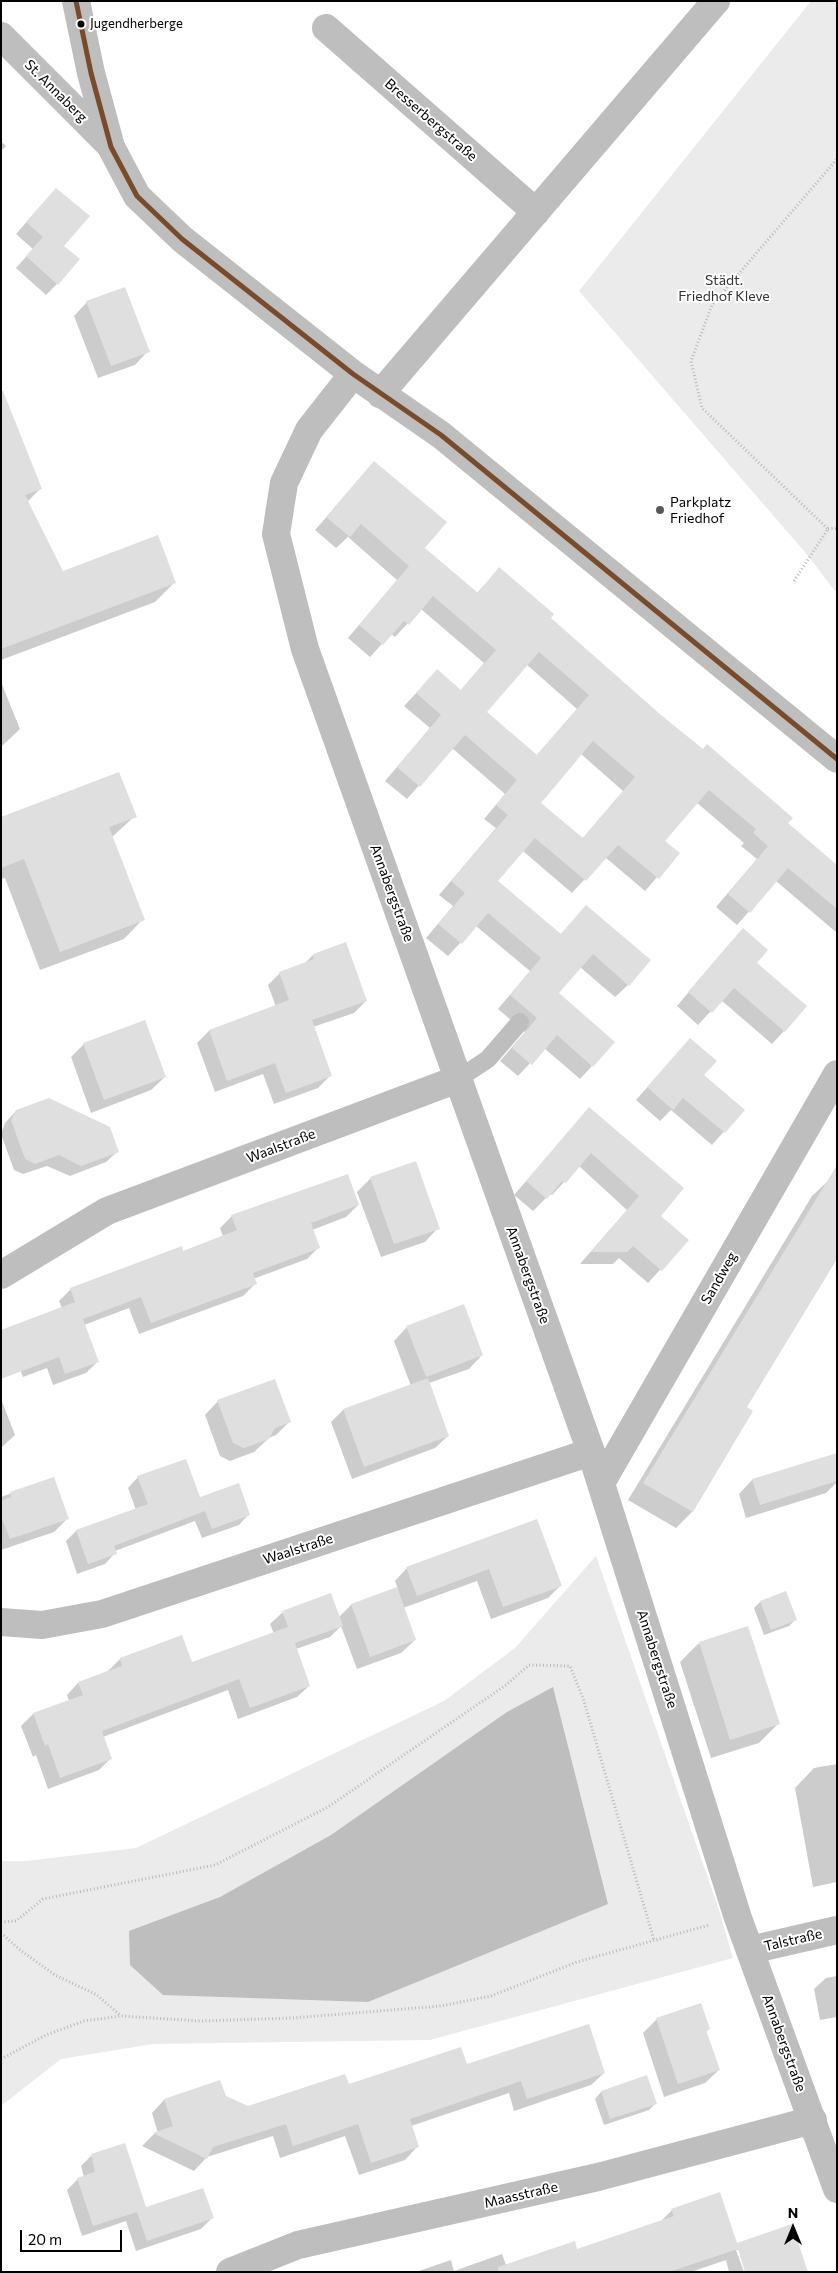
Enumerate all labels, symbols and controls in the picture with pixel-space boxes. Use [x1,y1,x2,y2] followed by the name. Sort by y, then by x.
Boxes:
[90,16,183,32] place label: Jugendherberge
[76,19,86,29] marker: Jugendherberge
[21,56,91,126] street label: St. Annaberg
[381,75,481,165] street label: Bresserbergstraße
[678,272,770,304] park label: Städt. Friedhof Kleve
[670,494,731,526] place label: Parkplatz Friedhof
[654,504,666,516] marker: Parkplatz Friedhof
[367,842,417,944] street label: Annabergstraße
[244,1125,318,1167] street label: Waalstraße
[503,1224,553,1326] street label: Annabergstraße
[697,1249,741,1307] street label: Sandweg
[261,1530,335,1568] street label: Waalstraße
[633,1608,681,1710] street label: Annabergstraße
[762,1925,824,1955] street label: Talstraße
[759,1992,809,2094] street label: Annabergstraße
[483,2178,559,2212] street label: Maasstraße
[768,2203,818,2253] north arrow
[788,2204,798,2221] text: N
[22,2220,125,2252] scale bar
[28,2230,62,2248] text: 20 m

